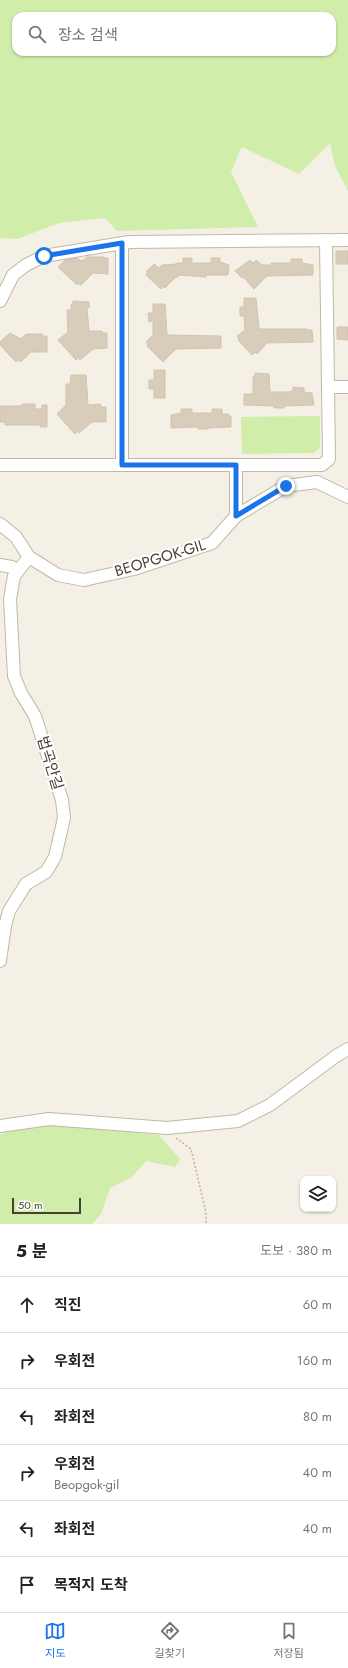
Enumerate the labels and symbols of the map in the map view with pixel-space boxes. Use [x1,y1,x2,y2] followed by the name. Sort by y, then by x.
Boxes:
[35,247,53,265] route start
[277,477,295,495] route end
[112,534,208,582] street label: BEOPGOK-GIL
[31,733,69,793] street label: 법곡안길
[12,1196,81,1215] scale bar

